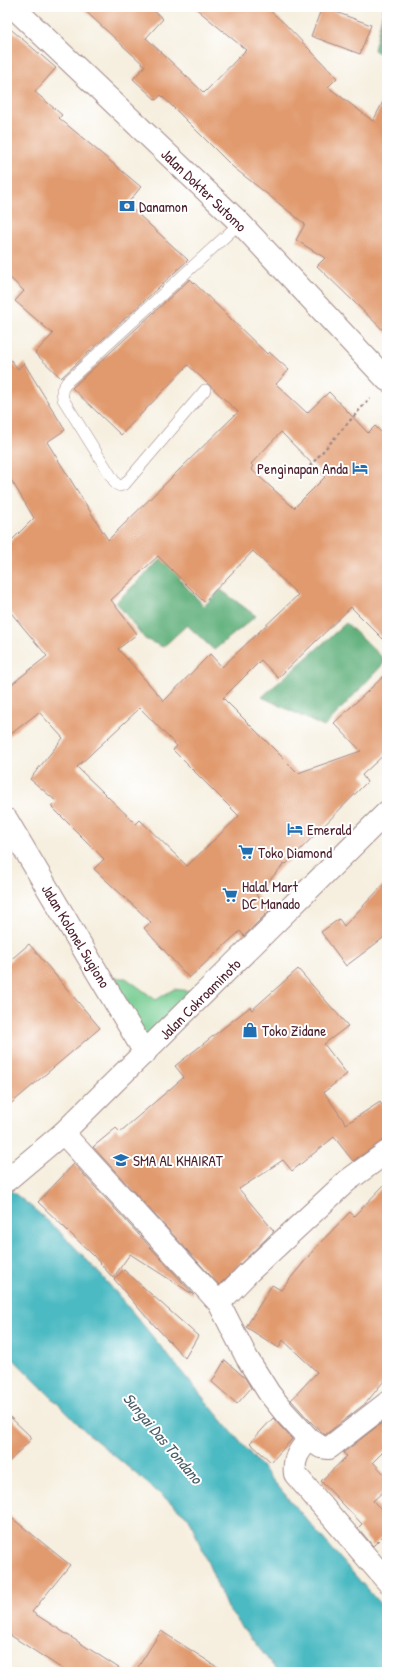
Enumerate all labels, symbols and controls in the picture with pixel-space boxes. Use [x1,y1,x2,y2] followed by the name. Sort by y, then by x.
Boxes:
[157,144,251,236] street label: Jalan Dokter Sutomo
[139,196,188,217] place label: Danamon
[118,197,136,215] bank icon: Danamon
[257,458,348,479] place label: Penginapan Anda
[351,459,369,477] hotel icon: Penginapan Anda
[307,819,351,840] place label: Emerald
[286,820,304,838] hotel icon: Emerald
[258,842,332,863] place label: Toko Diamond
[237,843,255,861] supermarket icon: Toko Diamond
[242,876,300,914] place label: Halal Mart DC Manado
[37,880,115,992] street label: Jalan Kolonel Sugiono
[221,886,239,904] supermarket icon: Halal Mart DC Manado
[155,954,245,1044] street label: Jalan Cokroaminoto
[262,1020,326,1041] place label: Toko Zidane
[241,1021,259,1039] shop icon: Toko Zidane
[133,1150,224,1171] place label: SMA AL KHAIRAT
[112,1151,130,1169] school or university icon: SMA AL KHAIRAT
[118,1388,209,1489] water label: Sungai Das Tondano

